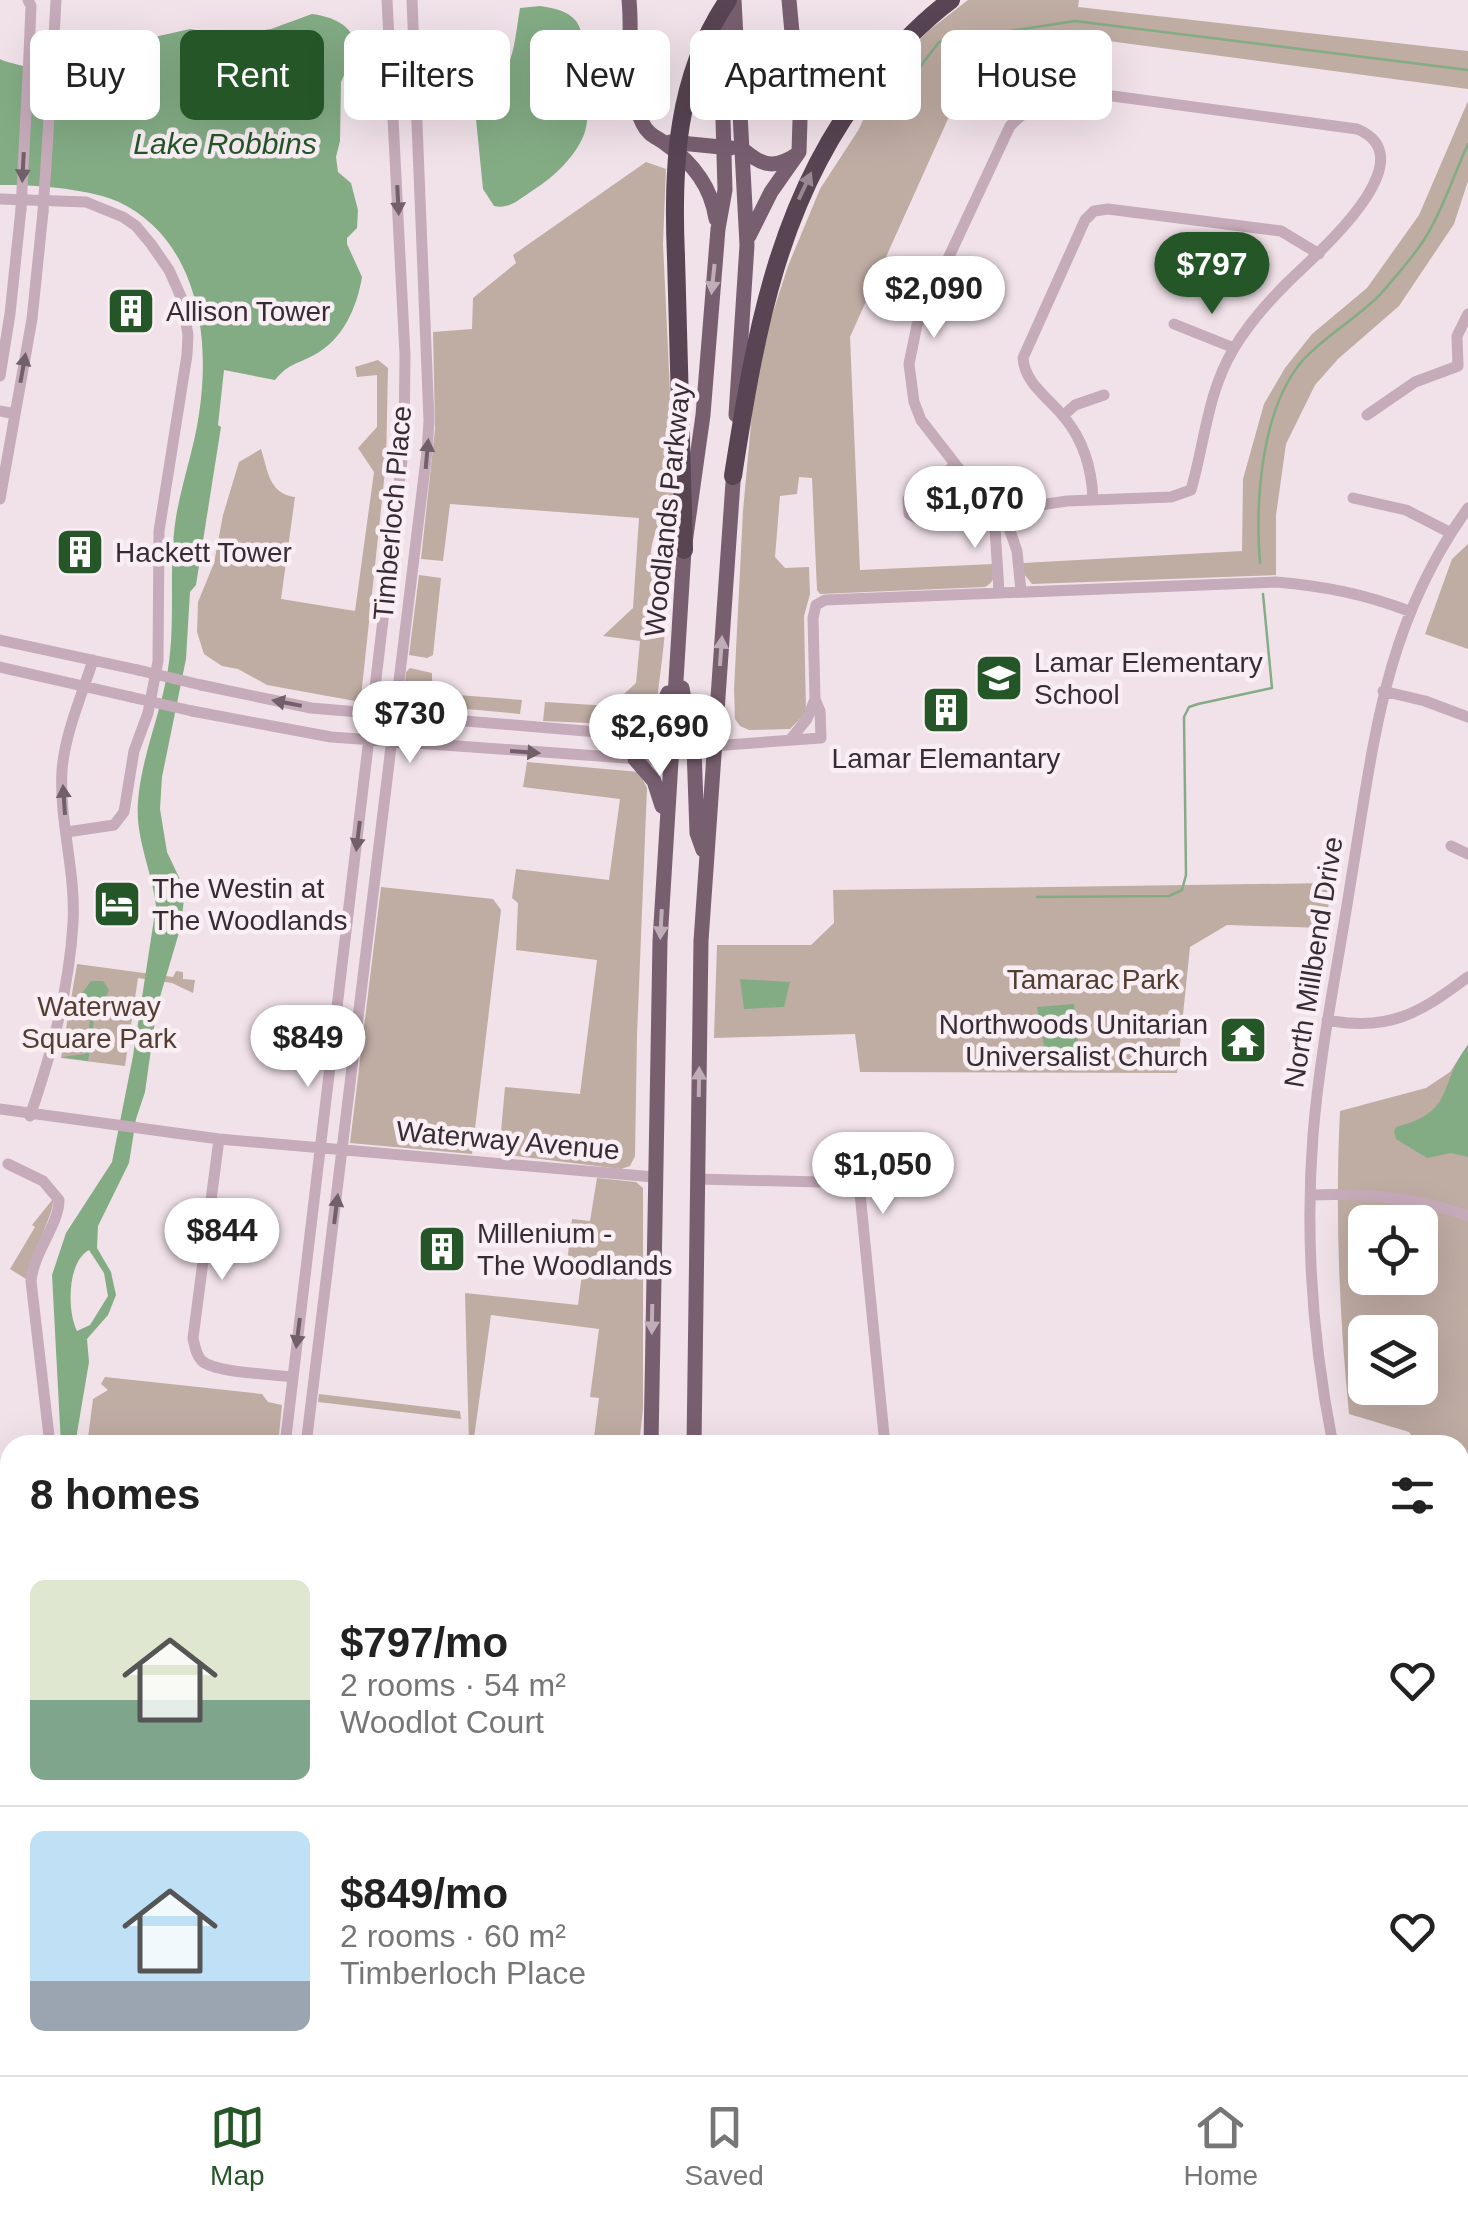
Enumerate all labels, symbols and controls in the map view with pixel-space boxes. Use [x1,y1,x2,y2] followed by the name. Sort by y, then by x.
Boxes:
[30,30,160,120] chip: Buy
[180,30,324,120] chip: Rent
[344,30,510,120] chip: Filters
[530,30,670,120] chip: New
[690,30,921,120] chip: Apartment
[941,30,1112,120] chip: House
[133,127,317,160] water label: Lake Robbins
[15,152,31,184] one-way arrow
[797,171,814,200] one-way arrow
[390,184,406,216] one-way arrow
[1153,232,1271,317] pin: $797
[1176,246,1248,282] text: $797
[853,256,1015,341] pin: $2,090
[705,264,721,296] one-way arrow
[885,270,983,306] text: $2,090
[105,285,157,337] building icon: Allison Tower
[166,296,330,327] place label: Allison Tower
[16,352,31,383] one-way arrow
[639,382,696,638] street label: Woodlands Parkway
[368,404,417,622] street label: Timberloch Place
[419,438,435,470] one-way arrow
[894,466,1056,551] pin: $1,070
[926,480,1024,516] text: $1,070
[54,526,106,578] building icon: Hackett Tower
[115,537,292,568] place label: Hackett Tower
[713,634,729,666] one-way arrow
[1034,647,1263,710] place label: Lamar Elementary School
[973,652,1025,704] school or university icon: Lamar Elementary School
[351,681,469,766] pin: $730
[920,684,972,736] building icon: Lamar Elemantary
[579,694,741,779] pin: $2,690
[271,695,302,711] one-way arrow
[374,695,446,731] text: $730
[611,708,709,744] text: $2,690
[832,743,1060,774] place label: Lamar Elemantary
[509,744,541,760] one-way arrow
[56,784,72,816] one-way arrow
[350,821,366,853] one-way arrow
[1278,834,1349,1090] street label: North Millbend Drive
[152,873,348,936] place label: The Westin at The Woodlands
[91,878,143,930] hotel icon: The Westin at The Woodlands
[653,909,669,941] one-way arrow
[1007,964,1180,995] park label: Tamarac Park
[21,991,178,1054] park label: Waterway Square Park
[249,1005,367,1090] pin: $849
[939,1009,1208,1072] place label: Northwoods Unitarian Universalist Church
[1217,1014,1269,1066] temple icon: Northwoods Unitarian Universalist Church
[272,1019,344,1055] text: $849
[691,1065,707,1097] one-way arrow
[395,1115,621,1166] street label: Waterway Avenue
[802,1132,964,1217] pin: $1,050
[834,1146,932,1182] text: $1,050
[328,1193,344,1225] one-way arrow
[163,1198,281,1283] pin: $844
[1348,1205,1438,1405] map controls
[1348,1205,1438,1295] button: locate
[186,1212,258,1248] text: $844
[477,1218,673,1281] place label: Millenium - The Woodlands
[416,1223,468,1275] building icon: Millenium - The Woodlands
[644,1304,660,1336] one-way arrow
[1348,1315,1438,1405] button: layers
[290,1317,306,1349] one-way arrow
[1385,1468,1440,1523] icon: filters
[30,1471,200,1518] text: 8 homes
[340,1619,508,1666] text: $797/mo
[110,1620,230,1740] icon: home
[1385,1653,1440,1708] icon: heart
[340,1667,566,1703] text: 2 rooms · 54 m²
[340,1704,544,1740] text: Woodlot Court
[340,1870,508,1917] text: $849/mo
[110,1871,230,1991] icon: home
[1385,1904,1440,1959] icon: heart
[340,1918,566,1954] text: 2 rooms · 60 m²
[340,1955,586,1991] text: Timberloch Place
[210,2100,265,2192] tab: Map
[684,2100,764,2192] tab: Saved
[1183,2100,1258,2192] tab: Home

